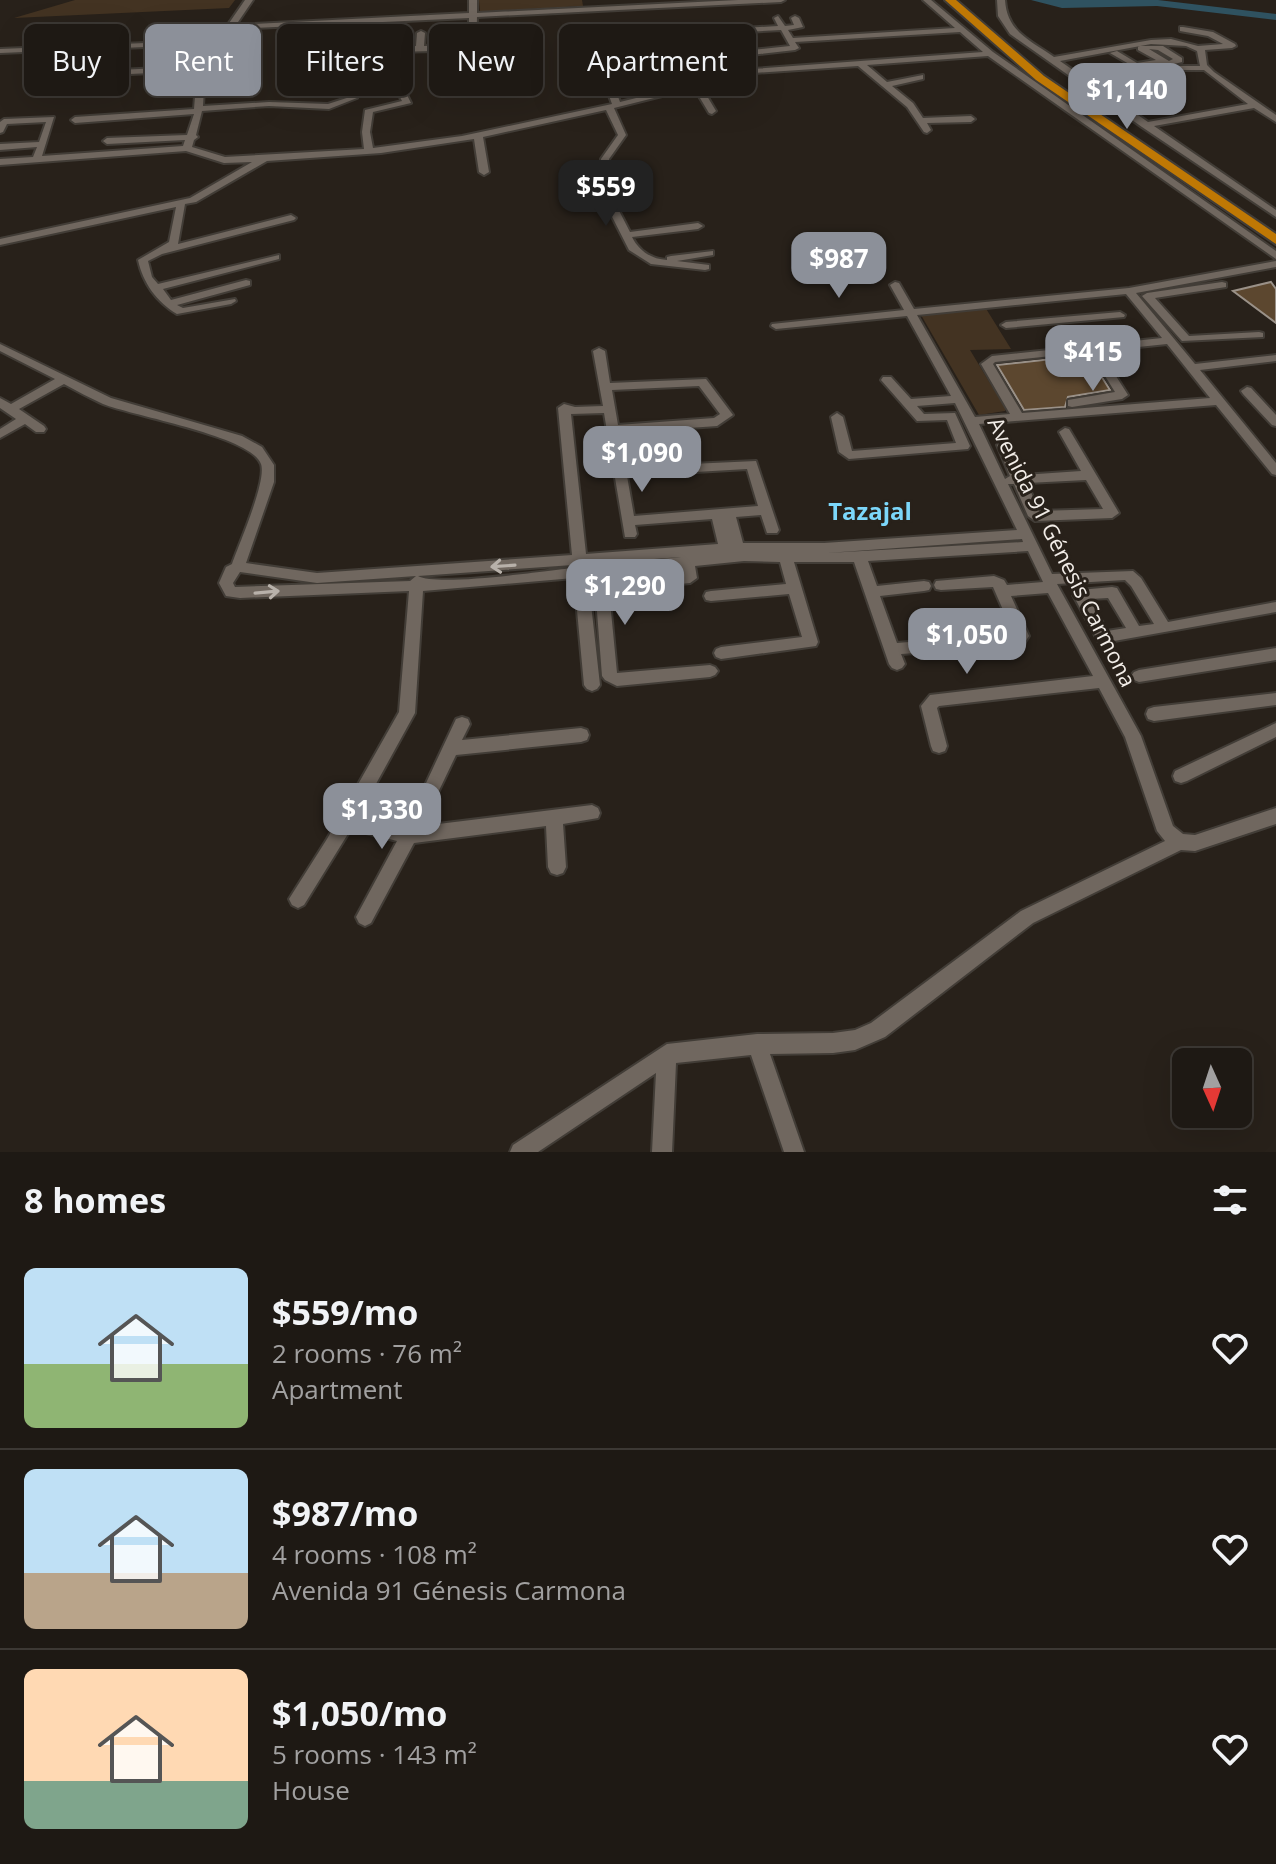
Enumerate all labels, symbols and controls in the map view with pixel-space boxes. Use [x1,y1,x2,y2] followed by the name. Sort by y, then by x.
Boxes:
[24,24,129,96] chip: Buy
[145,24,261,96] chip: Rent
[277,24,413,96] chip: Filters
[429,24,543,96] chip: New
[559,24,756,96] chip: Apartment
[1062,63,1192,131] pin: $1,140
[1086,71,1168,107] text: $1,140
[559,160,653,228] pin: $559
[576,168,636,204] text: $559
[792,232,886,300] pin: $987
[809,240,869,276] text: $987
[1046,325,1140,393] pin: $415
[1063,333,1123,369] text: $415
[982,411,1144,692] street label: Avenida 91 Génesis Carmona
[577,426,707,494] pin: $1,090
[601,434,683,470] text: $1,090
[828,494,912,527] district label: Tazajal
[490,559,517,574] one-way arrow
[560,559,690,627] pin: $1,290
[584,567,666,603] text: $1,290
[253,584,280,599] one-way arrow
[902,608,1032,676] pin: $1,050
[926,616,1008,652] text: $1,050
[317,783,447,851] pin: $1,330
[341,791,423,827] text: $1,330
[1172,1048,1252,1128] north arrow
[1172,1048,1252,1128] map controls
[24,1177,166,1223] text: 8 homes
[1208,1178,1252,1222] icon: filters
[272,1289,418,1335] text: $559/mo
[88,1300,184,1396] icon: home
[1208,1326,1252,1370] icon: heart
[272,1335,462,1371] text: 2 rooms · 76 m²
[272,1371,403,1407] text: Apartment
[272,1490,418,1536] text: $987/mo
[88,1501,184,1597] icon: home
[1208,1527,1252,1571] icon: heart
[272,1536,477,1572] text: 4 rooms · 108 m²
[272,1572,626,1608] text: Avenida 91 Génesis Carmona
[272,1690,447,1736] text: $1,050/mo
[88,1701,184,1797] icon: home
[1208,1727,1252,1771] icon: heart
[272,1736,477,1772] text: 5 rooms · 143 m²
[272,1772,350,1808] text: House

